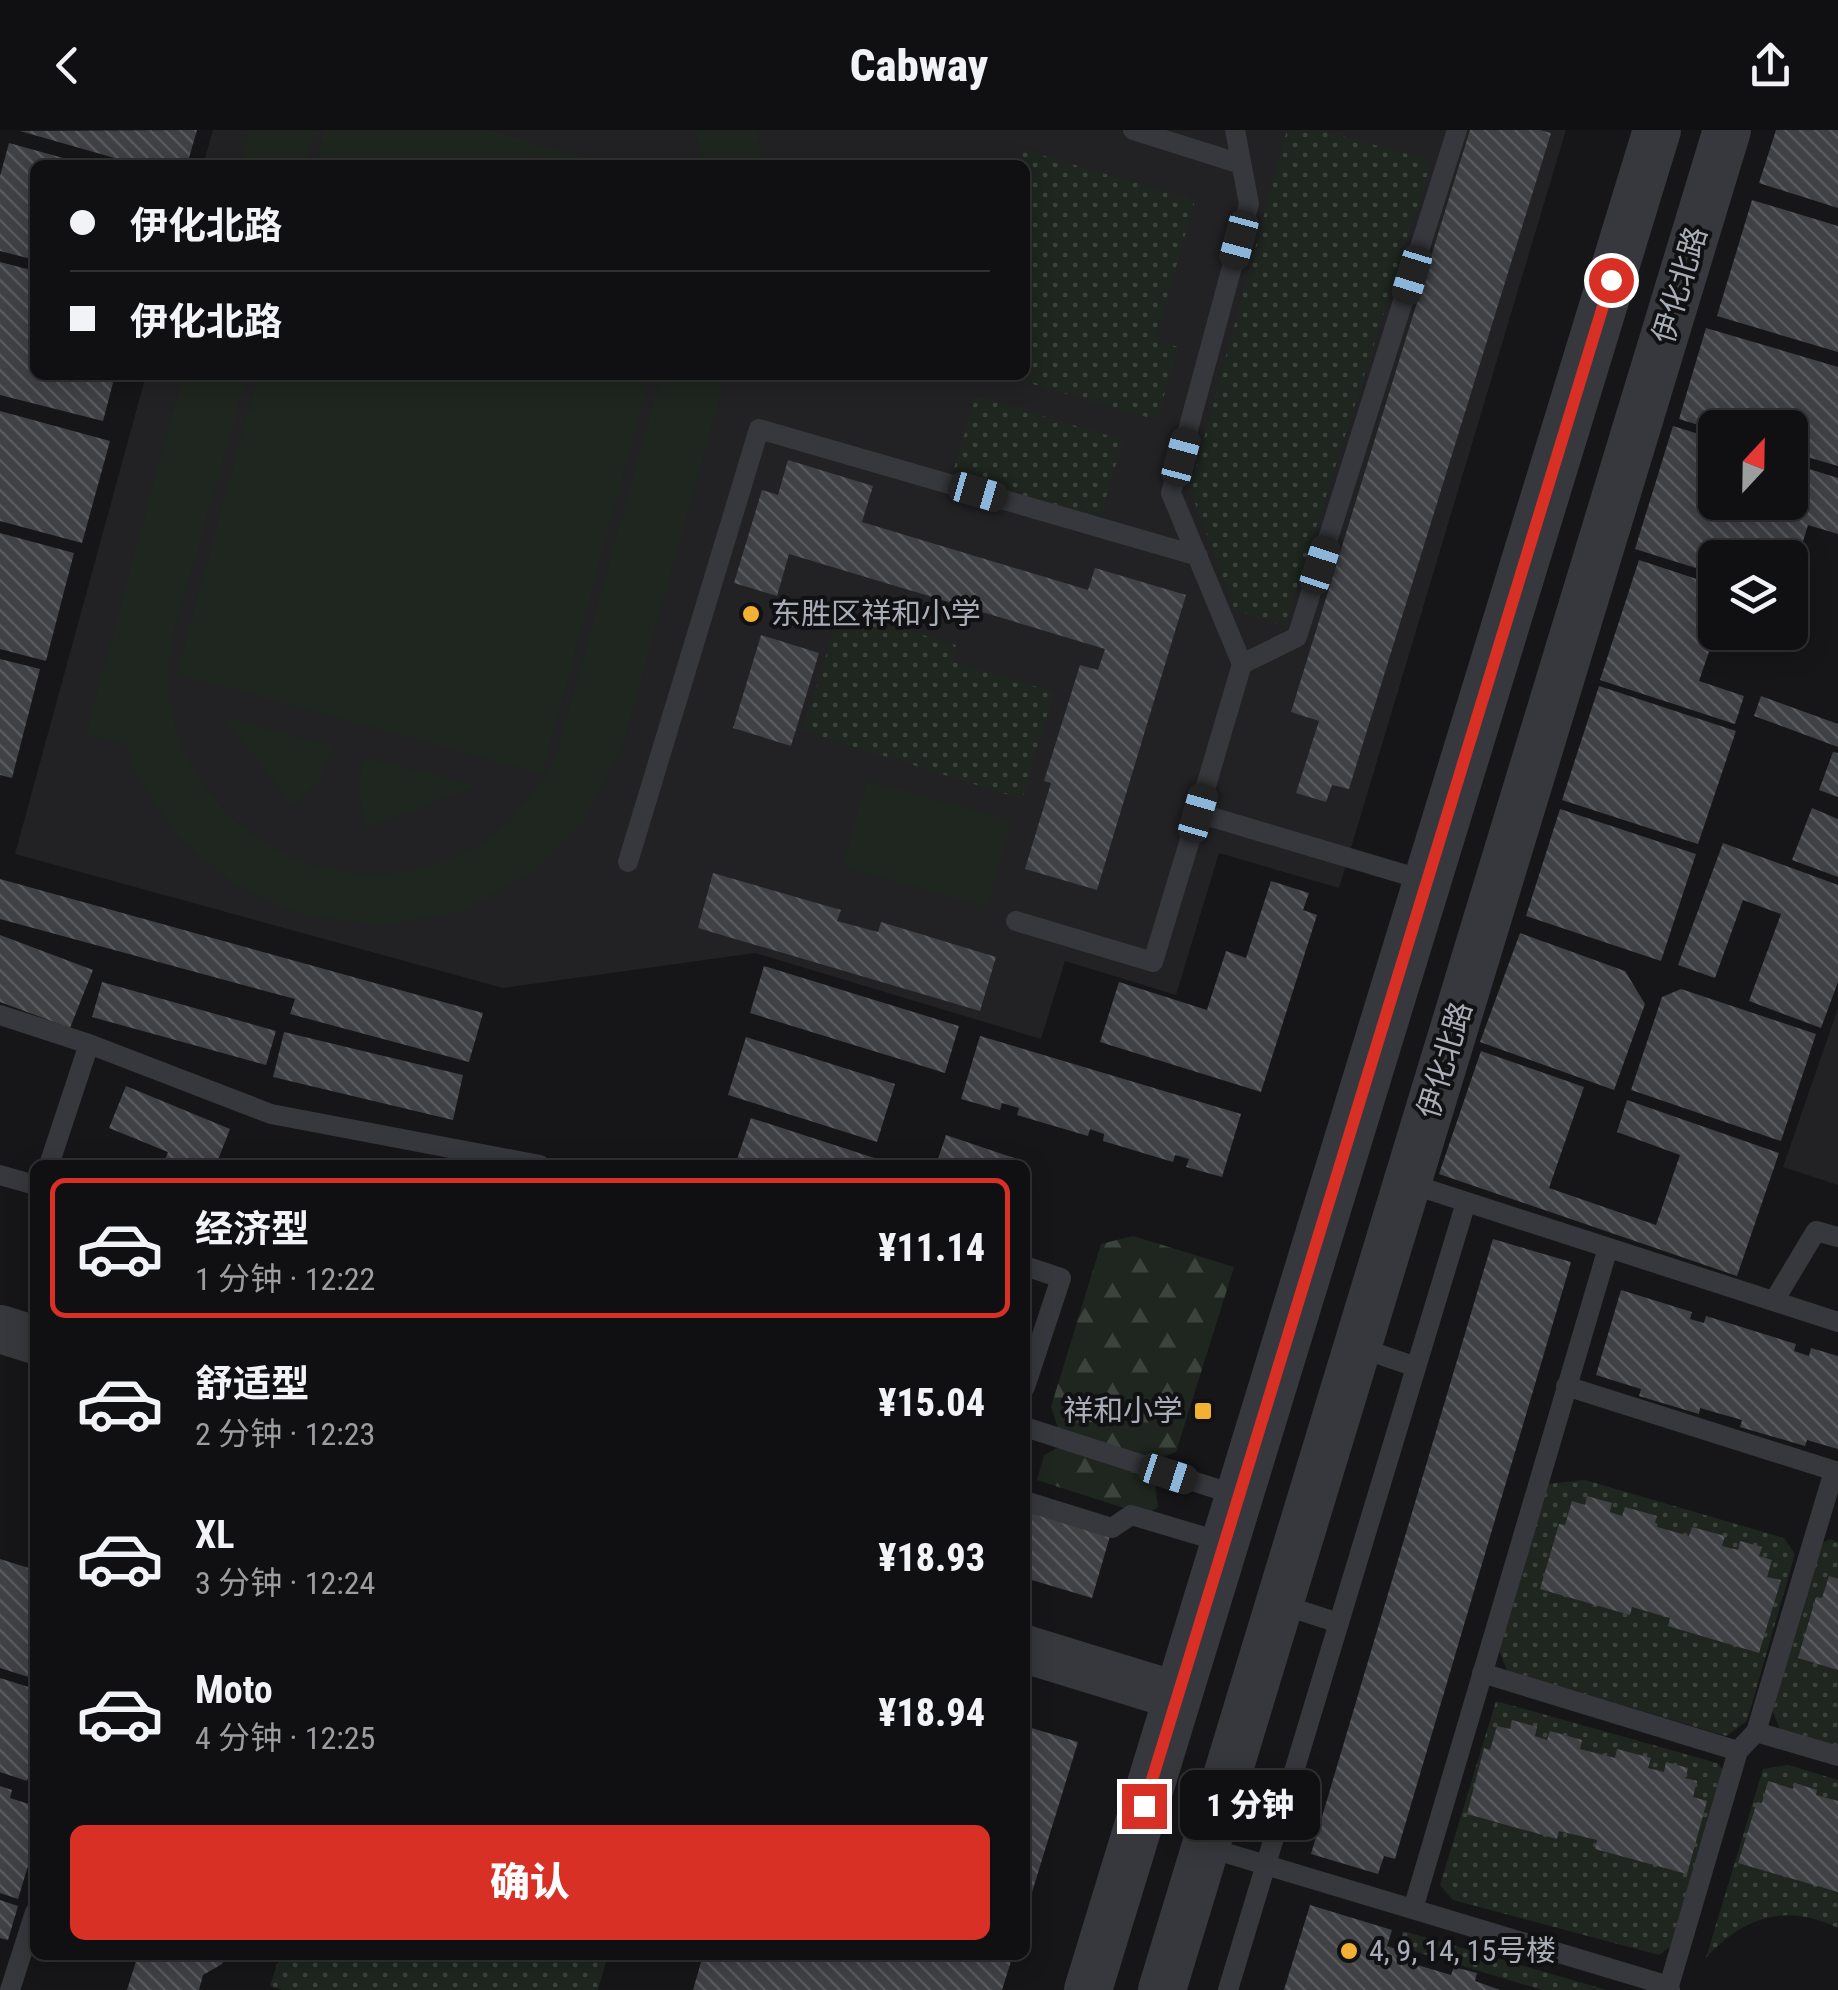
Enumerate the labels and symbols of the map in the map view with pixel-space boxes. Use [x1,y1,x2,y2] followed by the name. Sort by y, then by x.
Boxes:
[1217,207,1261,273] car
[1645,222,1714,347] street label: 伊化北路
[1389,242,1435,308] car
[1589,258,1634,303] route start
[1698,410,1808,520] north arrow
[1159,424,1203,490] car
[945,469,1011,515] car
[1296,532,1344,598] car
[771,596,981,631] place label: 东胜区祥和小学
[740,603,762,625] marker: 东胜区祥和小学
[1175,780,1221,846] car
[1410,997,1479,1122] street label: 伊化北路
[1063,1393,1183,1428] place label: 祥和小学
[1192,1400,1214,1422] marker: 祥和小学
[1135,1450,1201,1498] car
[1179,1771,1319,1841] callout: 1 分钟
[1122,1784,1167,1829] route end
[1369,1933,1556,1968] place label: 4, 9, 14, 15号楼
[1338,1940,1360,1962] marker: 4, 9, 14, 15号楼

